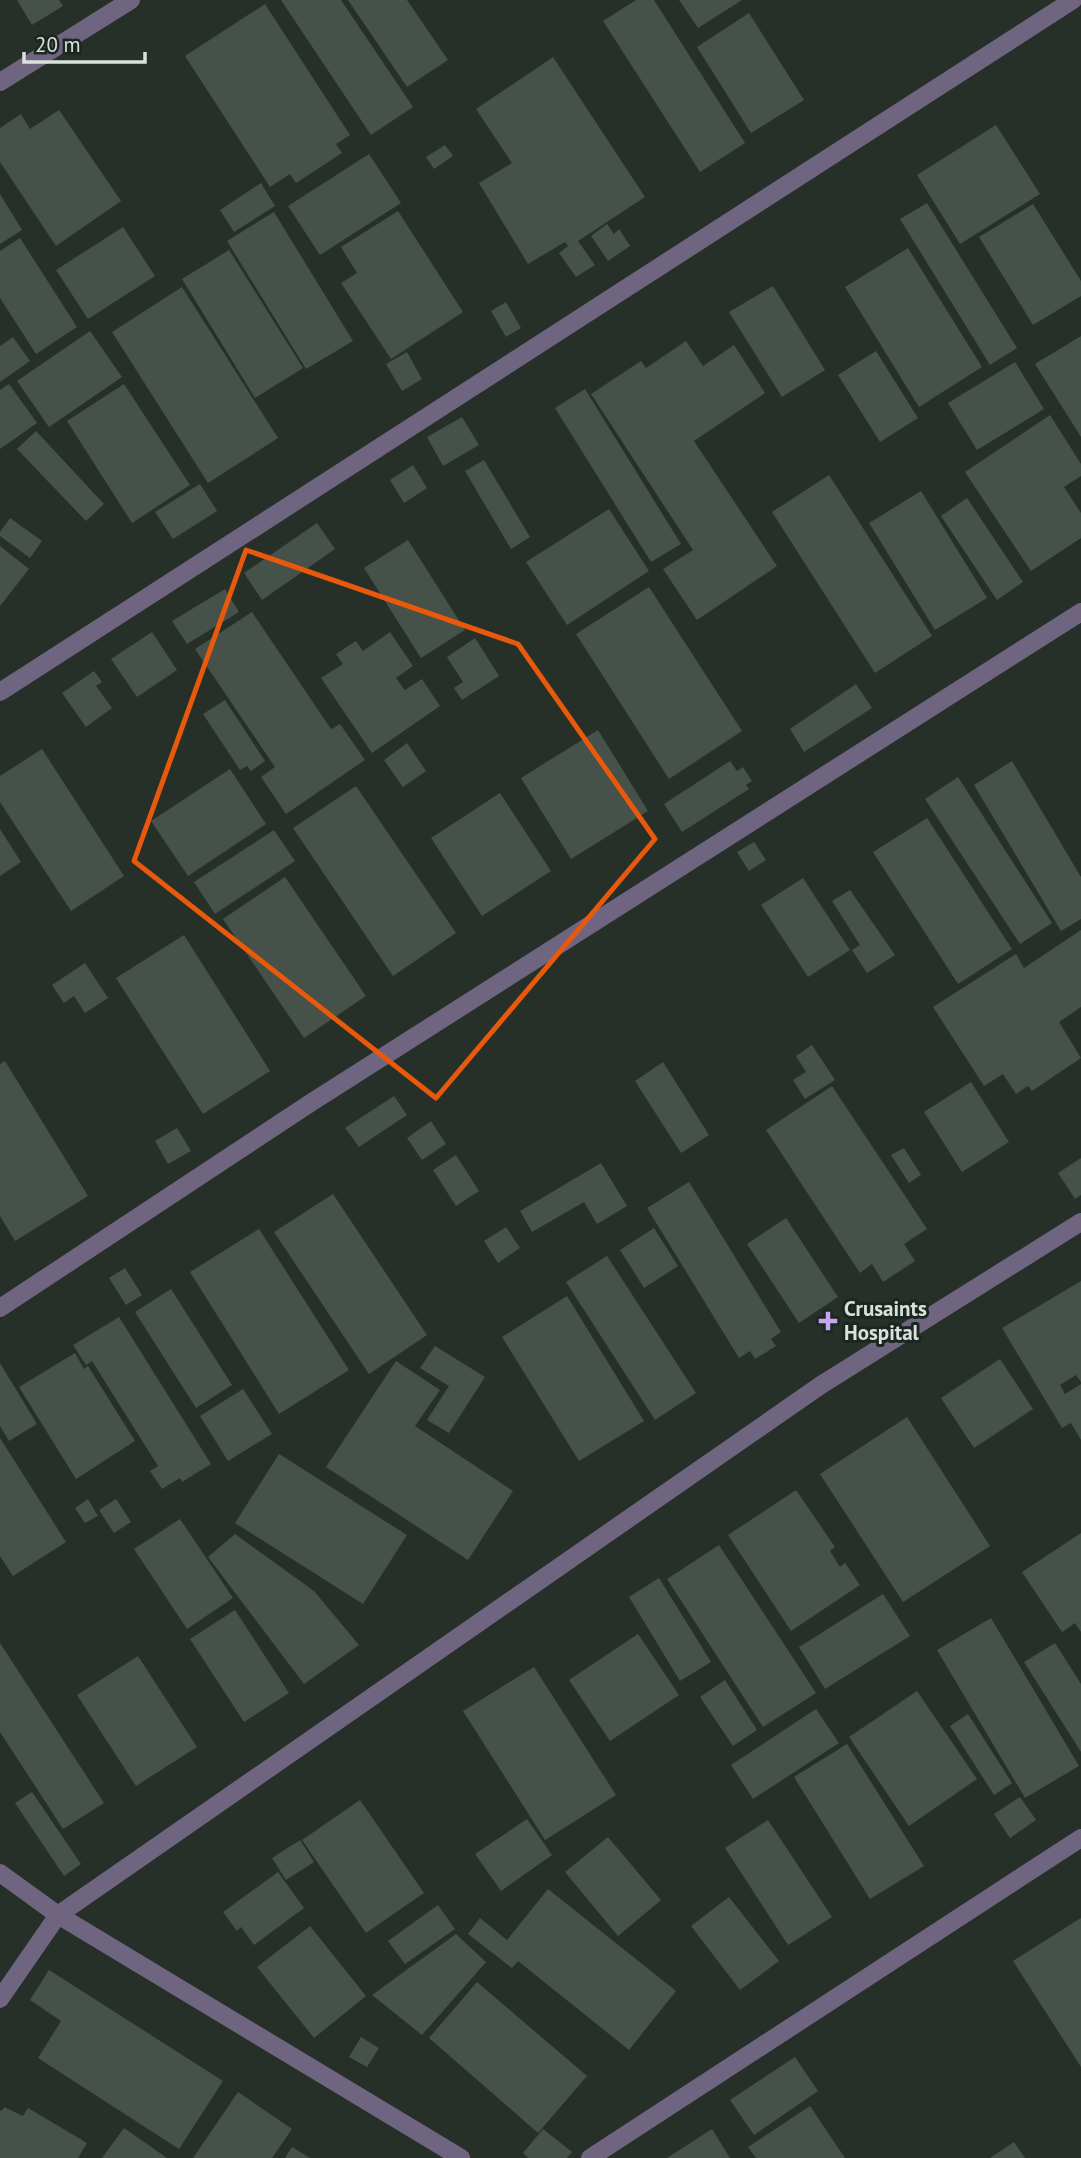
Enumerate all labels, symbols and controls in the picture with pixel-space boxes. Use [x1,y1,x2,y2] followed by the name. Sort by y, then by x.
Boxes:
[24,21,145,65] scale bar
[35,31,81,58] text: 20 m
[844,1295,927,1346] place label: Crusaints Hospital
[818,1311,838,1331] marker: Crusaints Hospital

